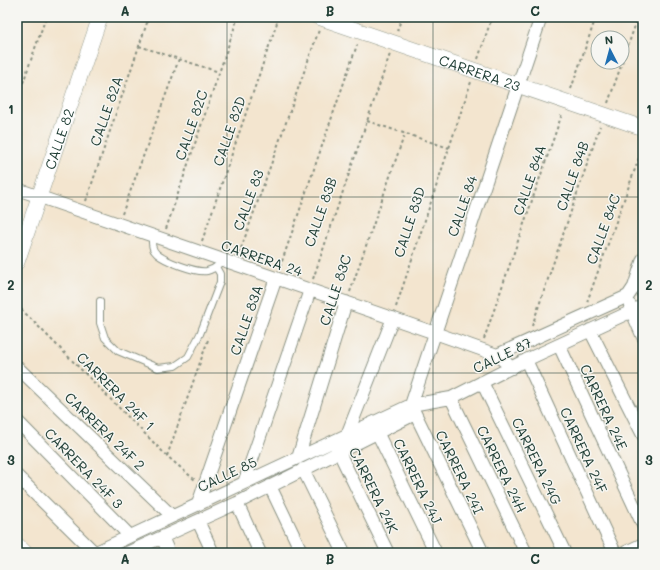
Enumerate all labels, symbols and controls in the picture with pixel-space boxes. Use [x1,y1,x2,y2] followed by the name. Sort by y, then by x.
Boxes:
[120,2,130,19] text: A
[326,2,335,19] text: B
[530,2,540,19] text: C
[590,30,630,70] north arrow
[604,32,614,47] text: N
[437,50,523,95] street label: CARRERA 23
[85,73,127,149] street label: CALLE 82A
[170,87,212,163] street label: CALLE 82C
[208,93,250,169] street label: CALLE 82D
[8,100,14,117] text: 1
[646,100,652,117] text: 1
[40,106,78,172] street label: CALLE 82
[551,139,593,213] street label: CALLE 84B
[508,142,550,218] street label: CALLE 84A
[228,167,268,233] street label: CALLE 83
[443,172,482,239] street label: CALLE 84
[299,175,341,249] street label: CALLE 83B
[389,184,429,260] street label: CALLE 83D
[581,191,625,267] street label: CALLE 84C
[219,235,306,281] street label: CARRERA 24
[315,252,355,328] street label: CALLE 83C
[7,276,15,293] text: 2
[645,276,653,293] text: 2
[225,282,267,358] street label: CALLE 83A
[469,333,535,377] street label: CALLE 87
[73,348,159,434] street label: CARRERA 24F 1
[576,361,632,453] street label: CARRERA 24E
[61,388,149,474] street label: CARRERA 24F 2
[556,404,612,496] street label: CARRERA 24F
[508,414,566,508] street label: CARRERA 24G
[473,422,531,516] street label: CARRERA 24H
[41,424,127,512] street label: CARRERA 24F 3
[432,427,488,517] street label: CARRERA 24I
[389,435,447,527] street label: CARRERA 24J
[345,444,403,537] street label: CARRERA 24K
[7,451,15,468] text: 3
[645,451,653,468] text: 3
[194,452,260,496] street label: CALLE 85
[120,550,130,567] text: A
[326,550,335,567] text: B
[530,550,540,567] text: C

